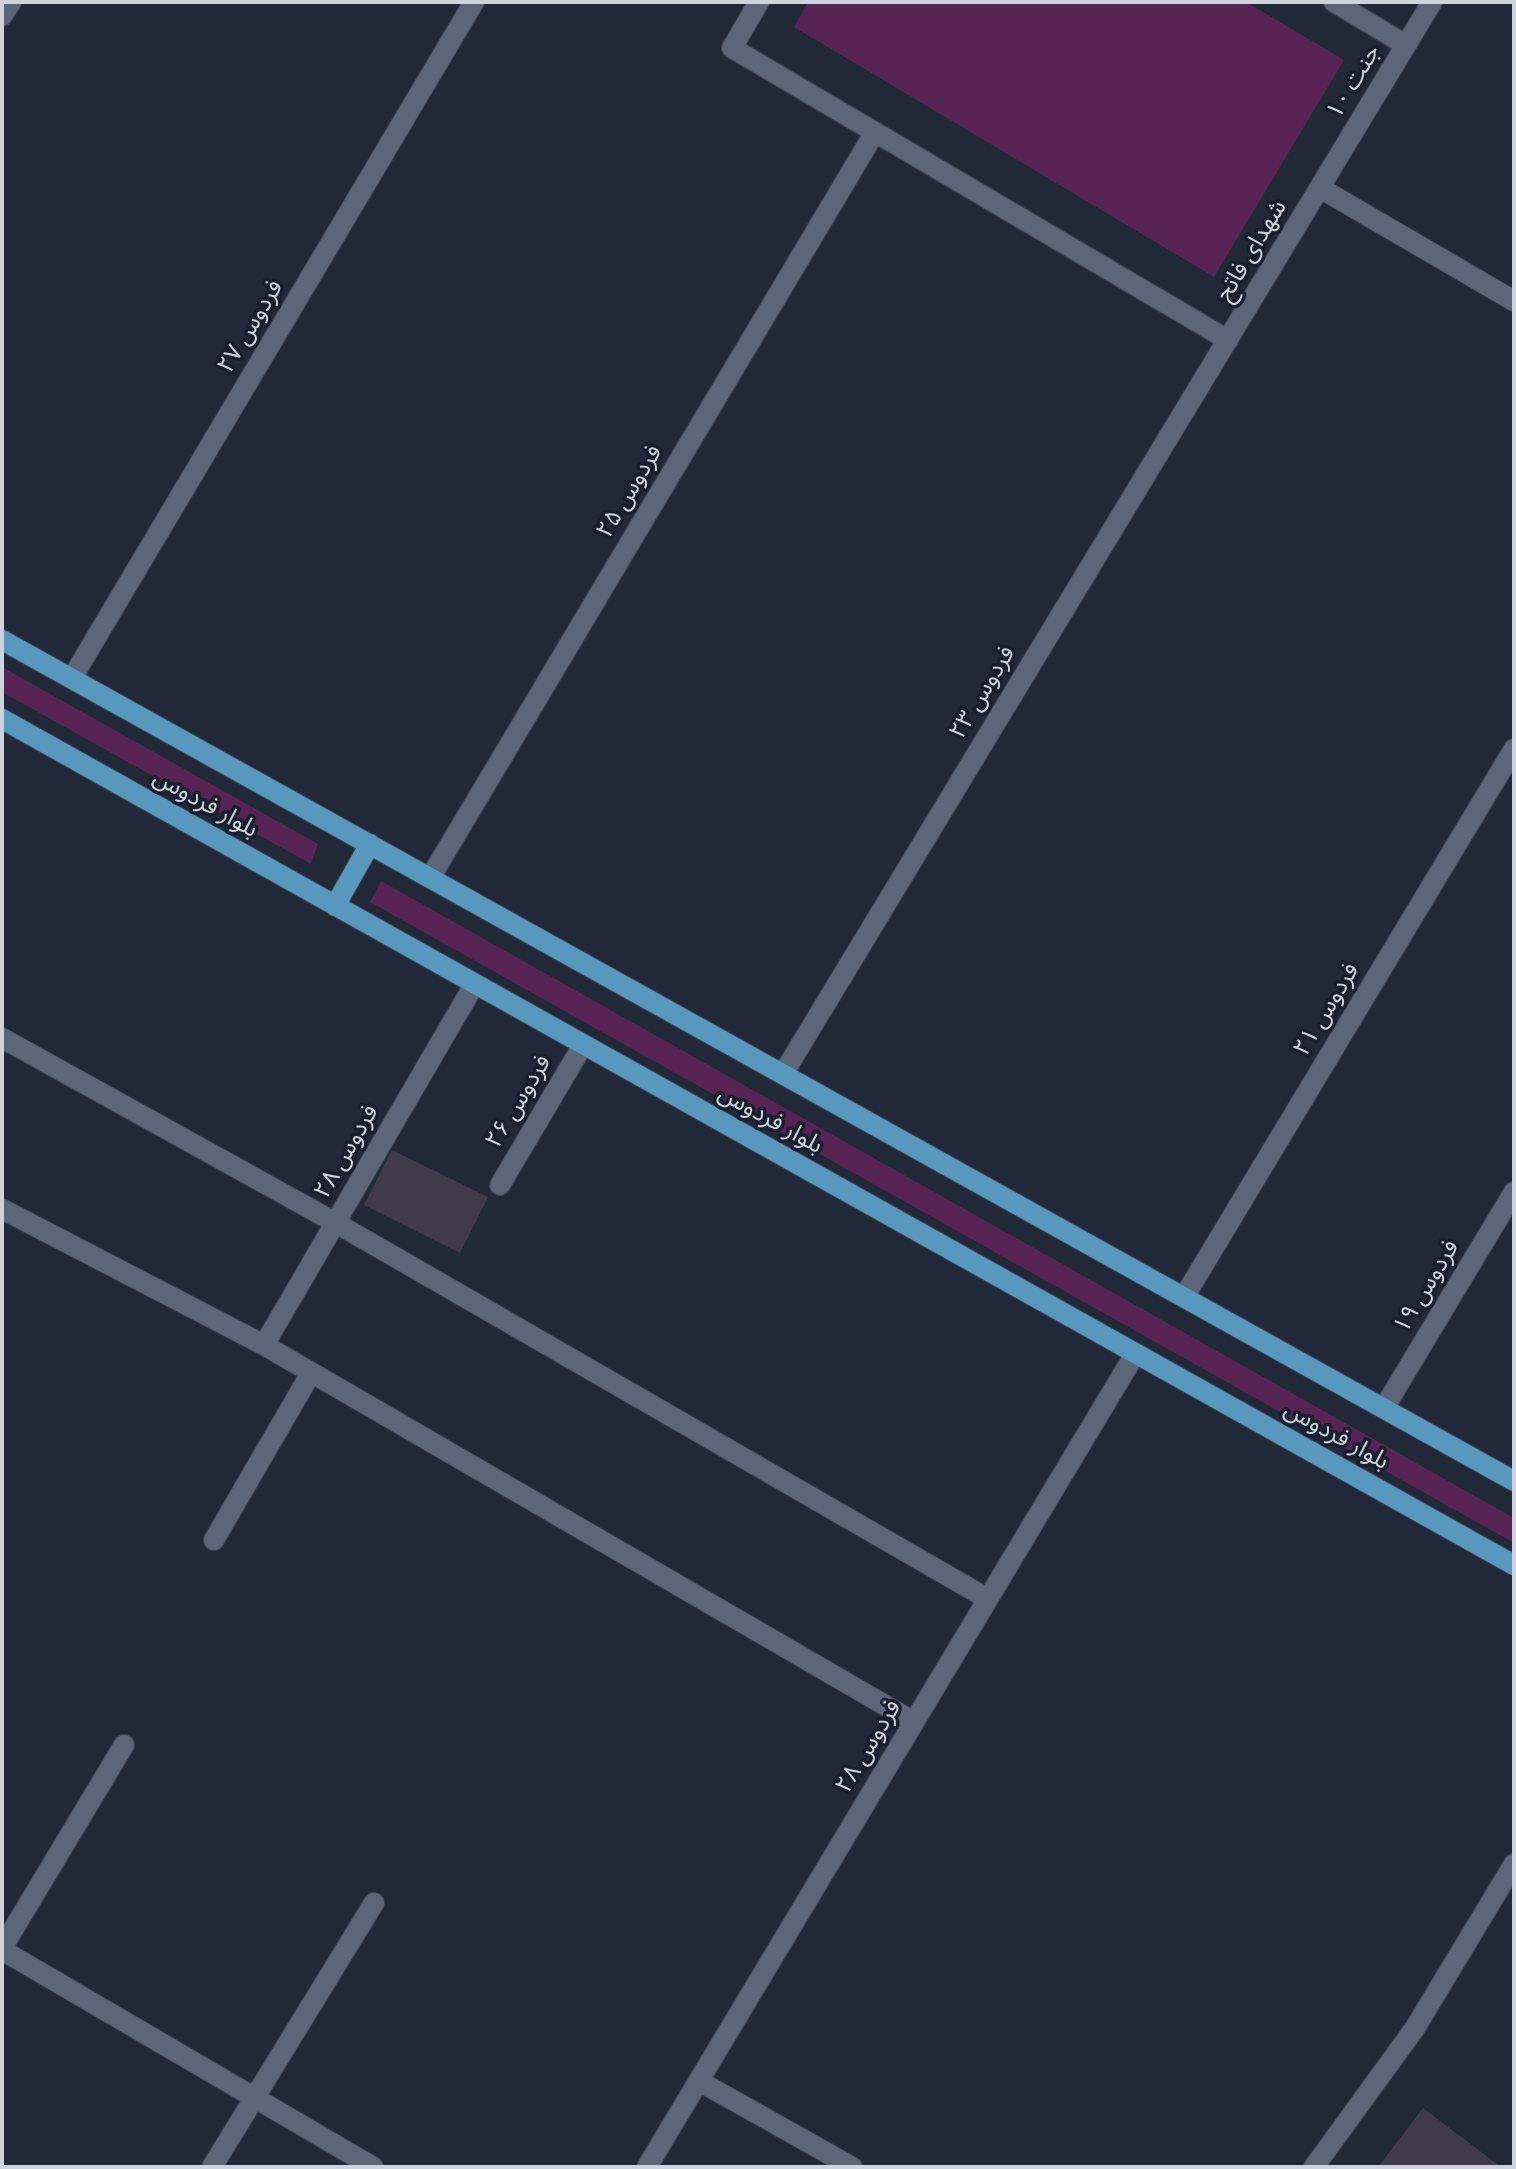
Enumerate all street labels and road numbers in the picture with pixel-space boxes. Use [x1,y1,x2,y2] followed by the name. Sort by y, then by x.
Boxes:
[1321,40,1387,124] street label: جنت ۱۰
[1210,195,1294,307] street label: شهدای فاتح
[212,275,290,379] street label: فردوس ۲۷
[591,440,669,544] street label: فردوس ۲۵
[944,641,1022,745] street label: فردوس ۲۳
[148,763,262,845] street label: بلوار فردوس
[1288,958,1366,1062] street label: فردوس ۲۱
[480,1050,558,1154] street label: فردوس ۲۶
[713,1079,827,1161] street label: بلوار فردوس
[309,1100,385,1204] street label: فردوس ۲۸
[1388,1235,1466,1339] street label: فردوس ۱۹
[1279,1395,1393,1477] street label: بلوار فردوس
[830,1695,908,1799] street label: فردوس ۲۸

